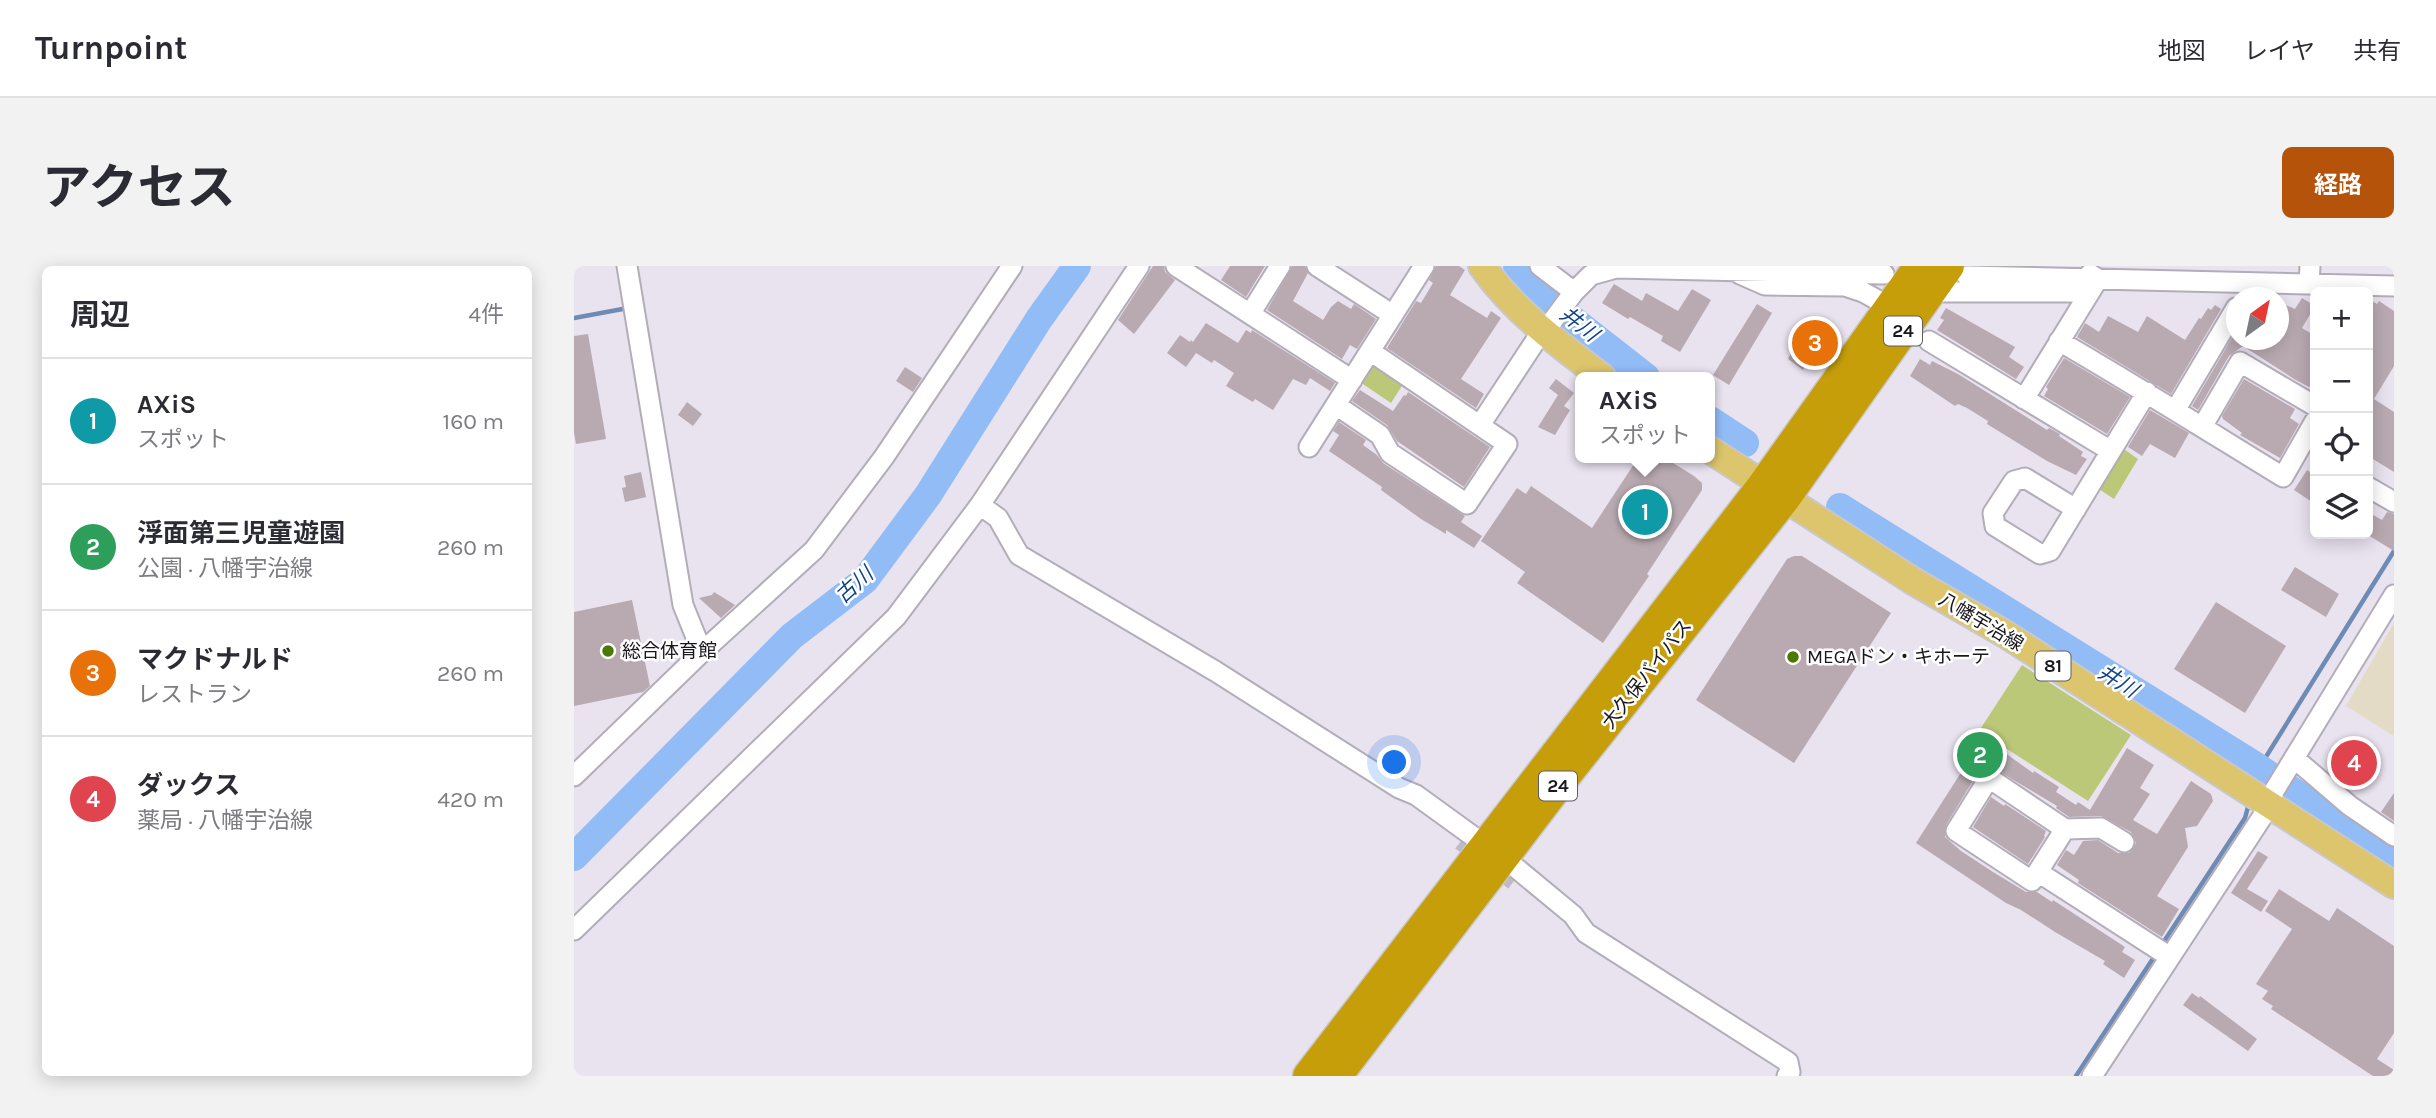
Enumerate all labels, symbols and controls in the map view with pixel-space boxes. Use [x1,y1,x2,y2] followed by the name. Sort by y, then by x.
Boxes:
[35,29,187,67] text: Turnpoint
[2158,37,2206,65] text: 地図
[2244,37,2315,65] text: レイヤ
[2353,37,2401,65] text: 共有
[2282,147,2394,218] button: 経路
[42,159,236,216] text: アクセス
[2226,287,2289,350] north arrow
[2310,287,2373,539] map controls
[2310,287,2373,350] button: +
[70,297,130,333] text: 周辺
[468,301,504,328] text: 4件
[1555,302,1605,348] water label: 井川
[1792,317,1838,369] pin: 3
[1884,317,1922,346] road number: 24
[2310,350,2373,413] button: −
[1575,372,1715,463] popup
[1599,385,1658,416] text: AXiS
[137,389,196,420] text: AXiS
[89,408,97,435] text: 1
[443,408,504,435] text: 160 m
[2310,413,2373,476] button: locate
[1599,422,1691,449] text: スポット
[137,426,229,453] text: スポット
[2310,476,2373,539] button: layers
[1622,486,1668,538] pin: 1
[137,518,345,549] text: 浮面第三児童遊園
[86,534,100,561] text: 2
[437,534,504,561] text: 260 m
[137,555,313,582] text: 公園 · 八幡宇治線
[830,561,879,608] water label: 古川
[1935,588,2027,656] street label: 八幡宇治線
[1598,615,1696,733] street label: 大久保バイパス
[622,640,717,662] place label: 総合体育館
[600,643,616,659] marker: 総合体育館
[137,644,293,675] text: マクドナルド
[1807,646,1990,668] place label: MEGAドン・キホーテ
[1785,649,1801,665] marker: MEGAドン・キホーテ
[2036,652,2070,680] road number: 81
[86,660,100,687] text: 3
[437,660,504,687] text: 260 m
[2094,660,2144,703] water label: 井川
[137,681,252,708] text: レストラン
[1957,729,2003,781] pin: 2
[2331,737,2377,789] pin: 4
[1377,745,1411,779] your location
[137,770,240,801] text: ダックス
[1539,772,1577,800] road number: 24
[86,786,100,813] text: 4
[437,786,504,813] text: 420 m
[137,807,313,834] text: 薬局 · 八幡宇治線

